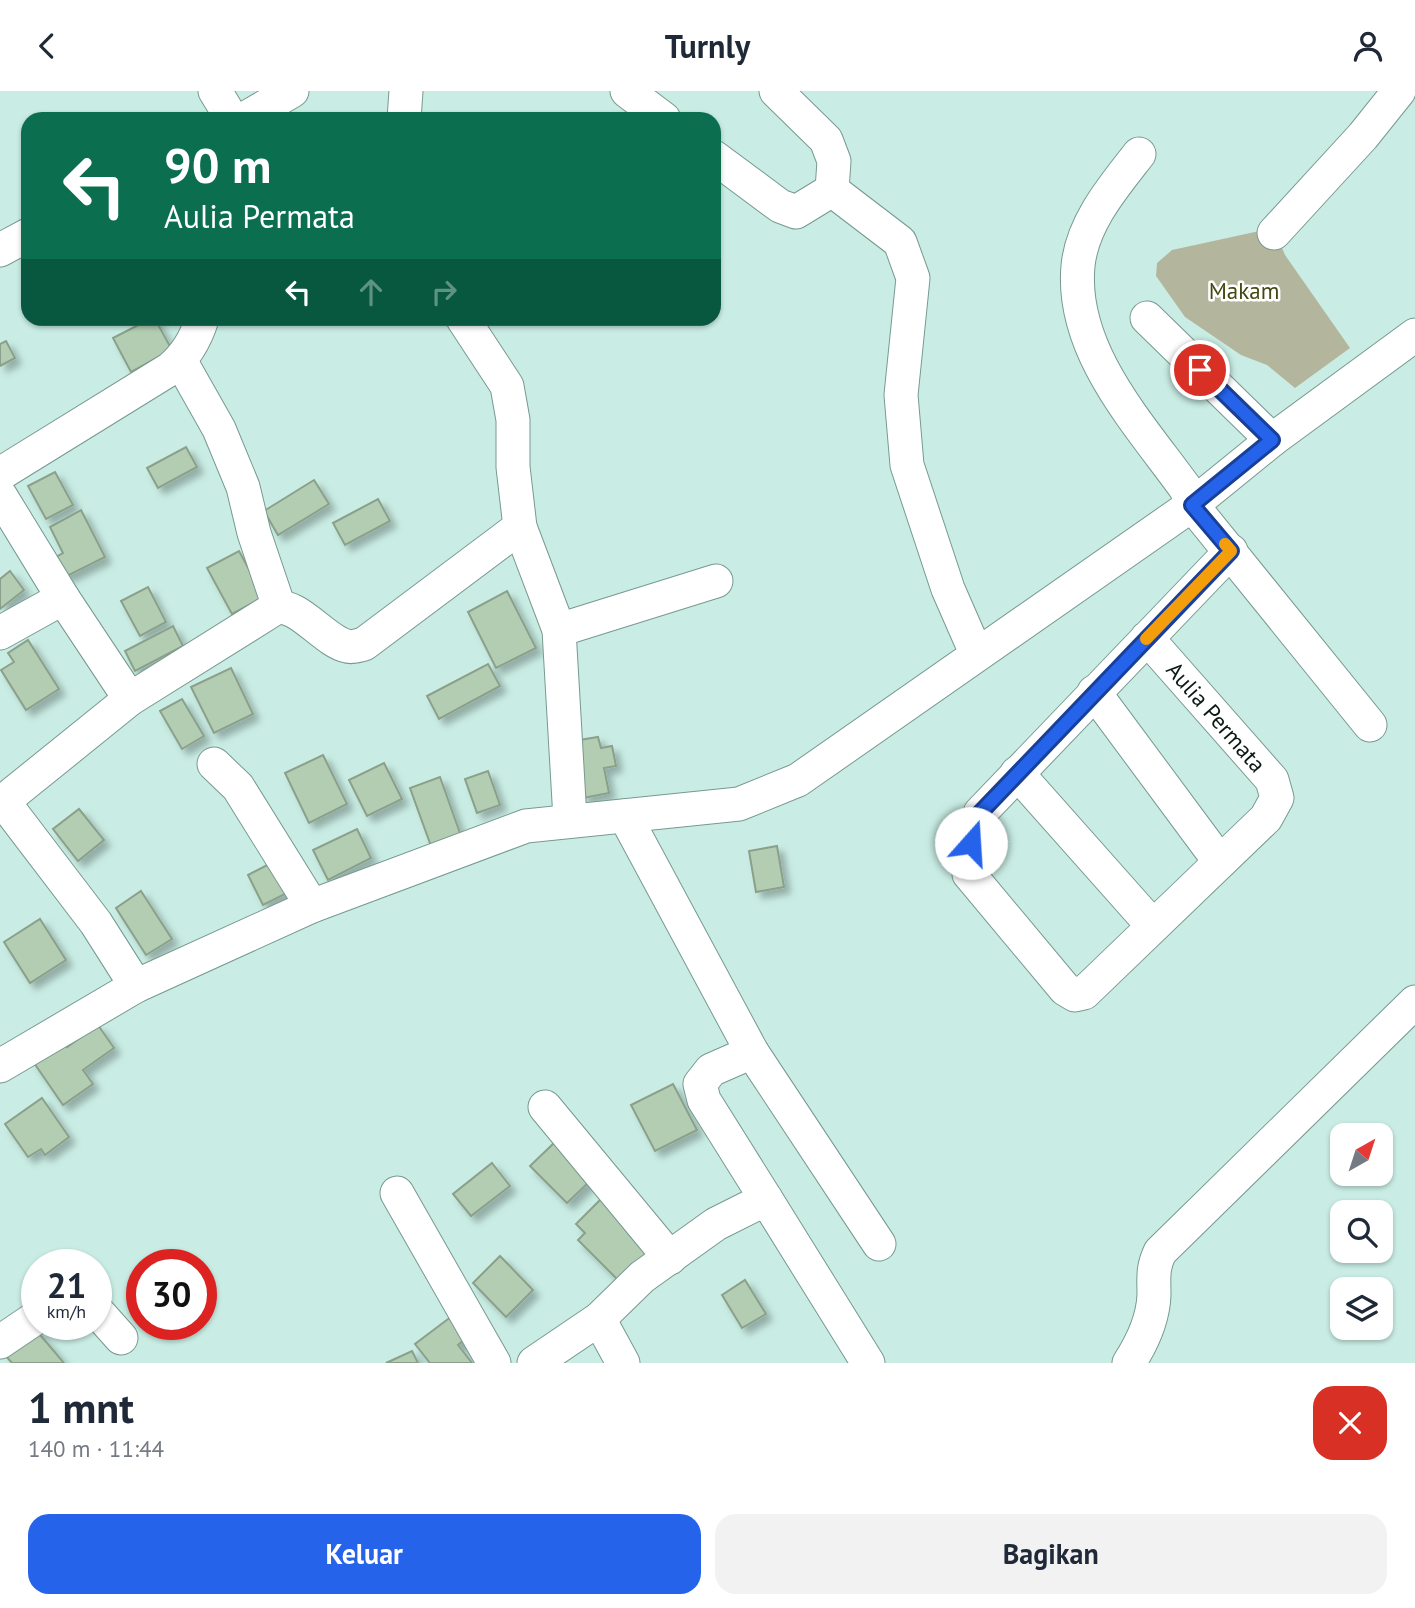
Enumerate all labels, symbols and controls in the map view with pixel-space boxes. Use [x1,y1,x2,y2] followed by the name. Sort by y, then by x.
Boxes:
[665,25,750,67] text: Turnly
[28,27,66,65] icon: back
[1349,27,1387,65] icon: person
[164,133,271,197] text: 90 m
[49,140,140,231] icon: left
[164,195,355,237] text: Aulia Permata
[279,273,317,311] icon: left
[352,273,390,311] icon: ahead
[425,273,463,311] icon: right
[1209,276,1279,305] park label: Makam
[1170,340,1230,400] pin
[1181,351,1219,389] icon: arrive
[1160,655,1272,778] street label: Aulia Permata
[934,806,1008,880] position arrow
[1330,1123,1393,1187] north arrow
[1330,1123,1393,1340] map controls
[1330,1200,1393,1263] button: search
[126,1249,217,1340] speed limit sign: 30
[47,1262,86,1308] text: 21
[1330,1277,1393,1340] button: layers
[47,1300,86,1323] text: km/h
[28,1380,134,1435] text: 1 mnt
[1313,1386,1387,1460] button: close
[28,1434,164,1463] text: 140 m · 11:44
[28,1514,701,1594] button: Keluar
[715,1514,1387,1594] button: Bagikan

